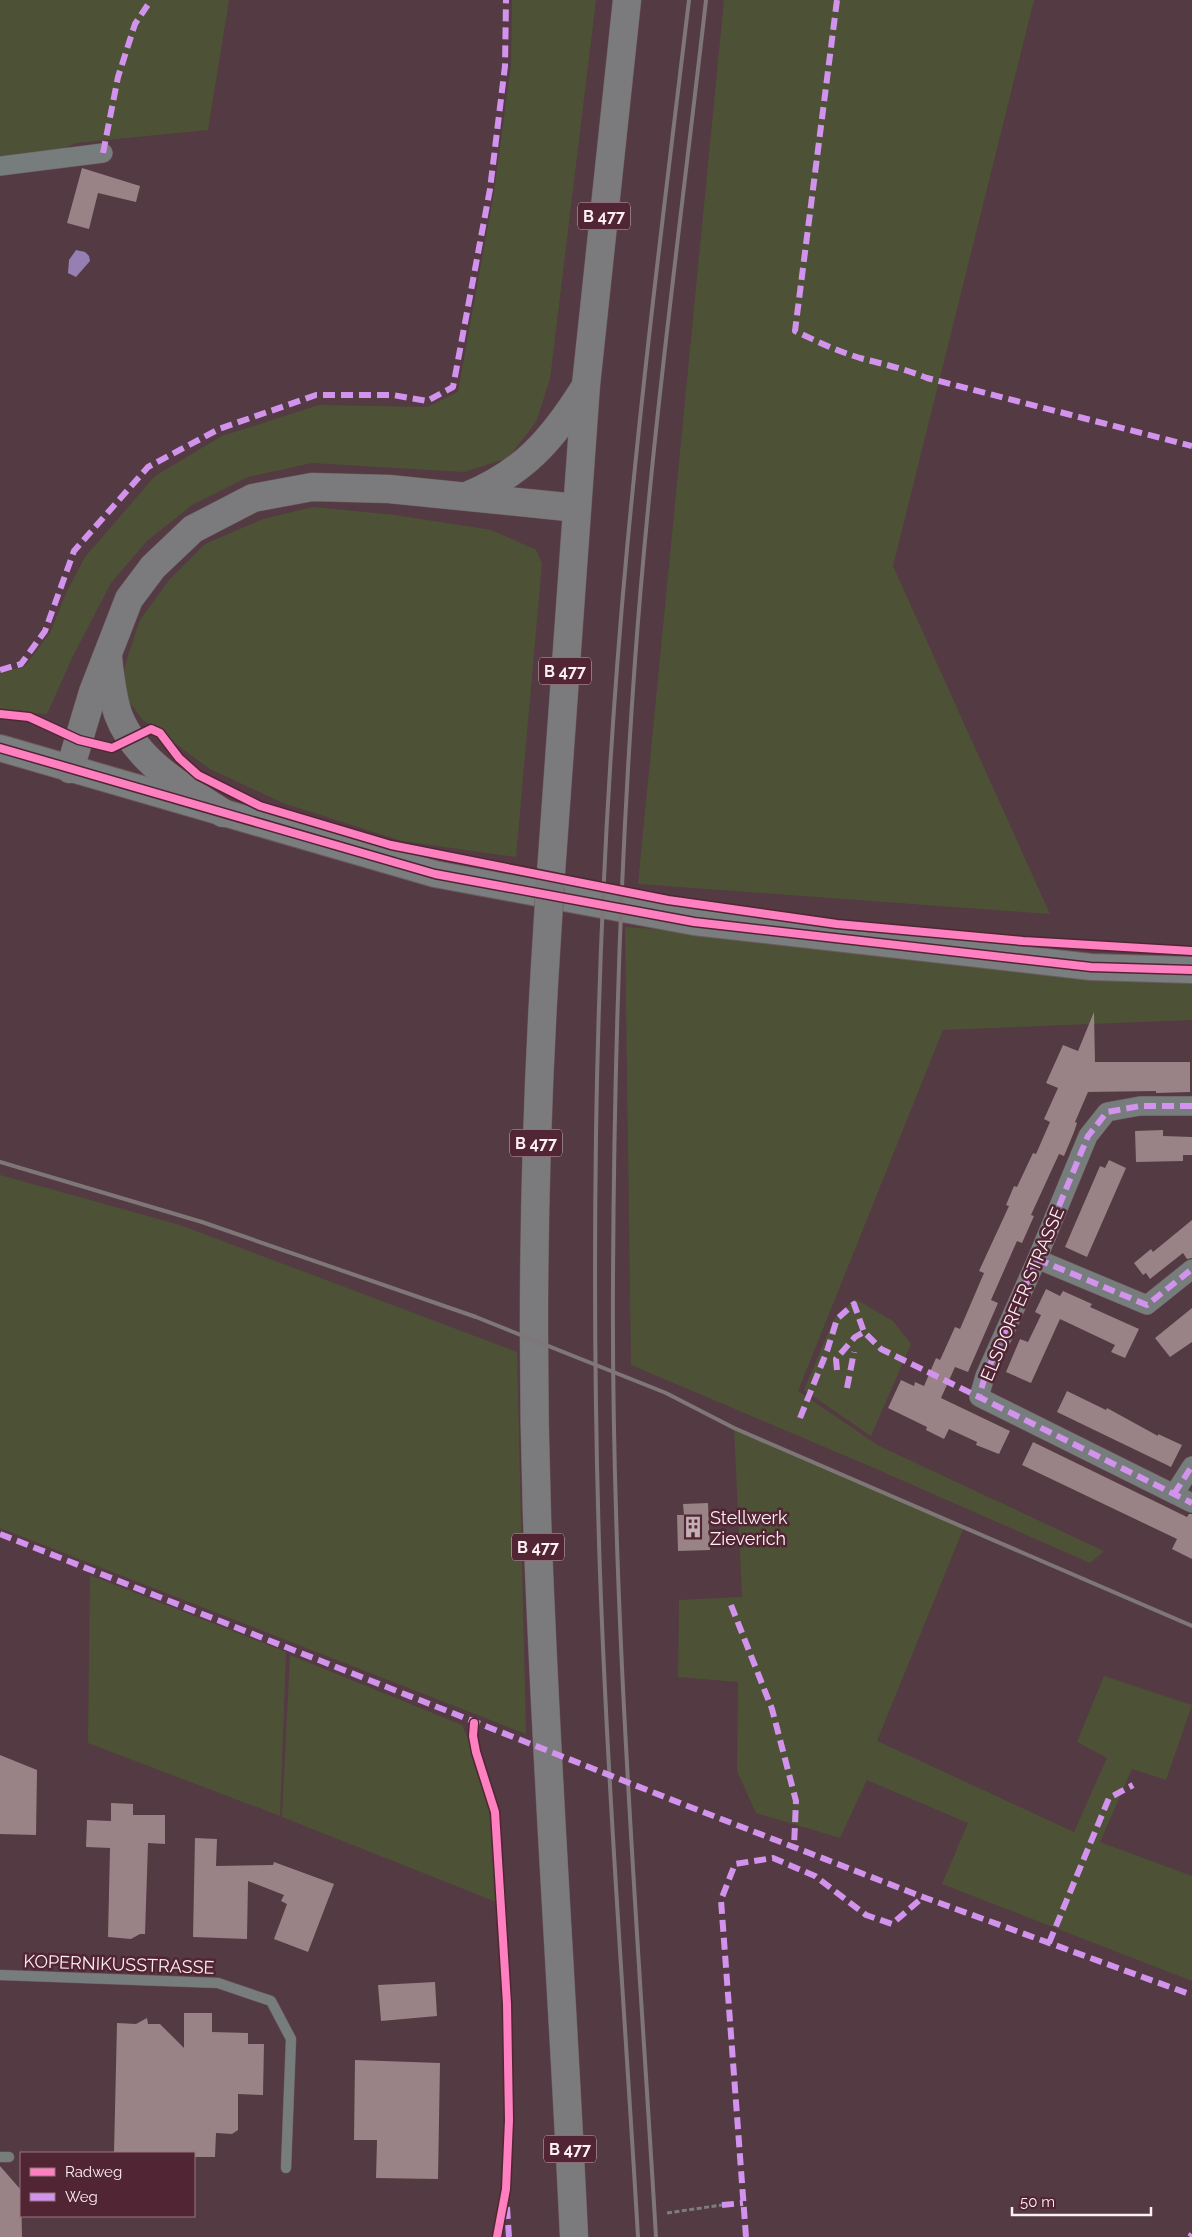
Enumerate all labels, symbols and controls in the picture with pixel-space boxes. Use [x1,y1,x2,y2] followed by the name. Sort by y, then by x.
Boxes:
[578,202,630,230] road number: B 477
[539,658,591,684] road number: B 477
[510,1130,562,1156] road number: B 477
[976,1204,1068,1384] street label: ELSDORFER STRASSE
[710,1507,788,1549] place label: Stellwerk Zieverich
[680,1514,706,1540] building icon: Stellwerk Zieverich
[512,1534,564,1560] road number: B 477
[23,1950,215,1978] street label: KOPERNIKUSSTRASSE
[544,2136,596,2162] road number: B 477
[20,2152,195,2217] legend
[65,2163,122,2181] text: Radweg
[1012,2184,1151,2216] scale bar
[65,2188,98,2206] text: Weg
[1020,2193,1055,2211] text: 50 m

